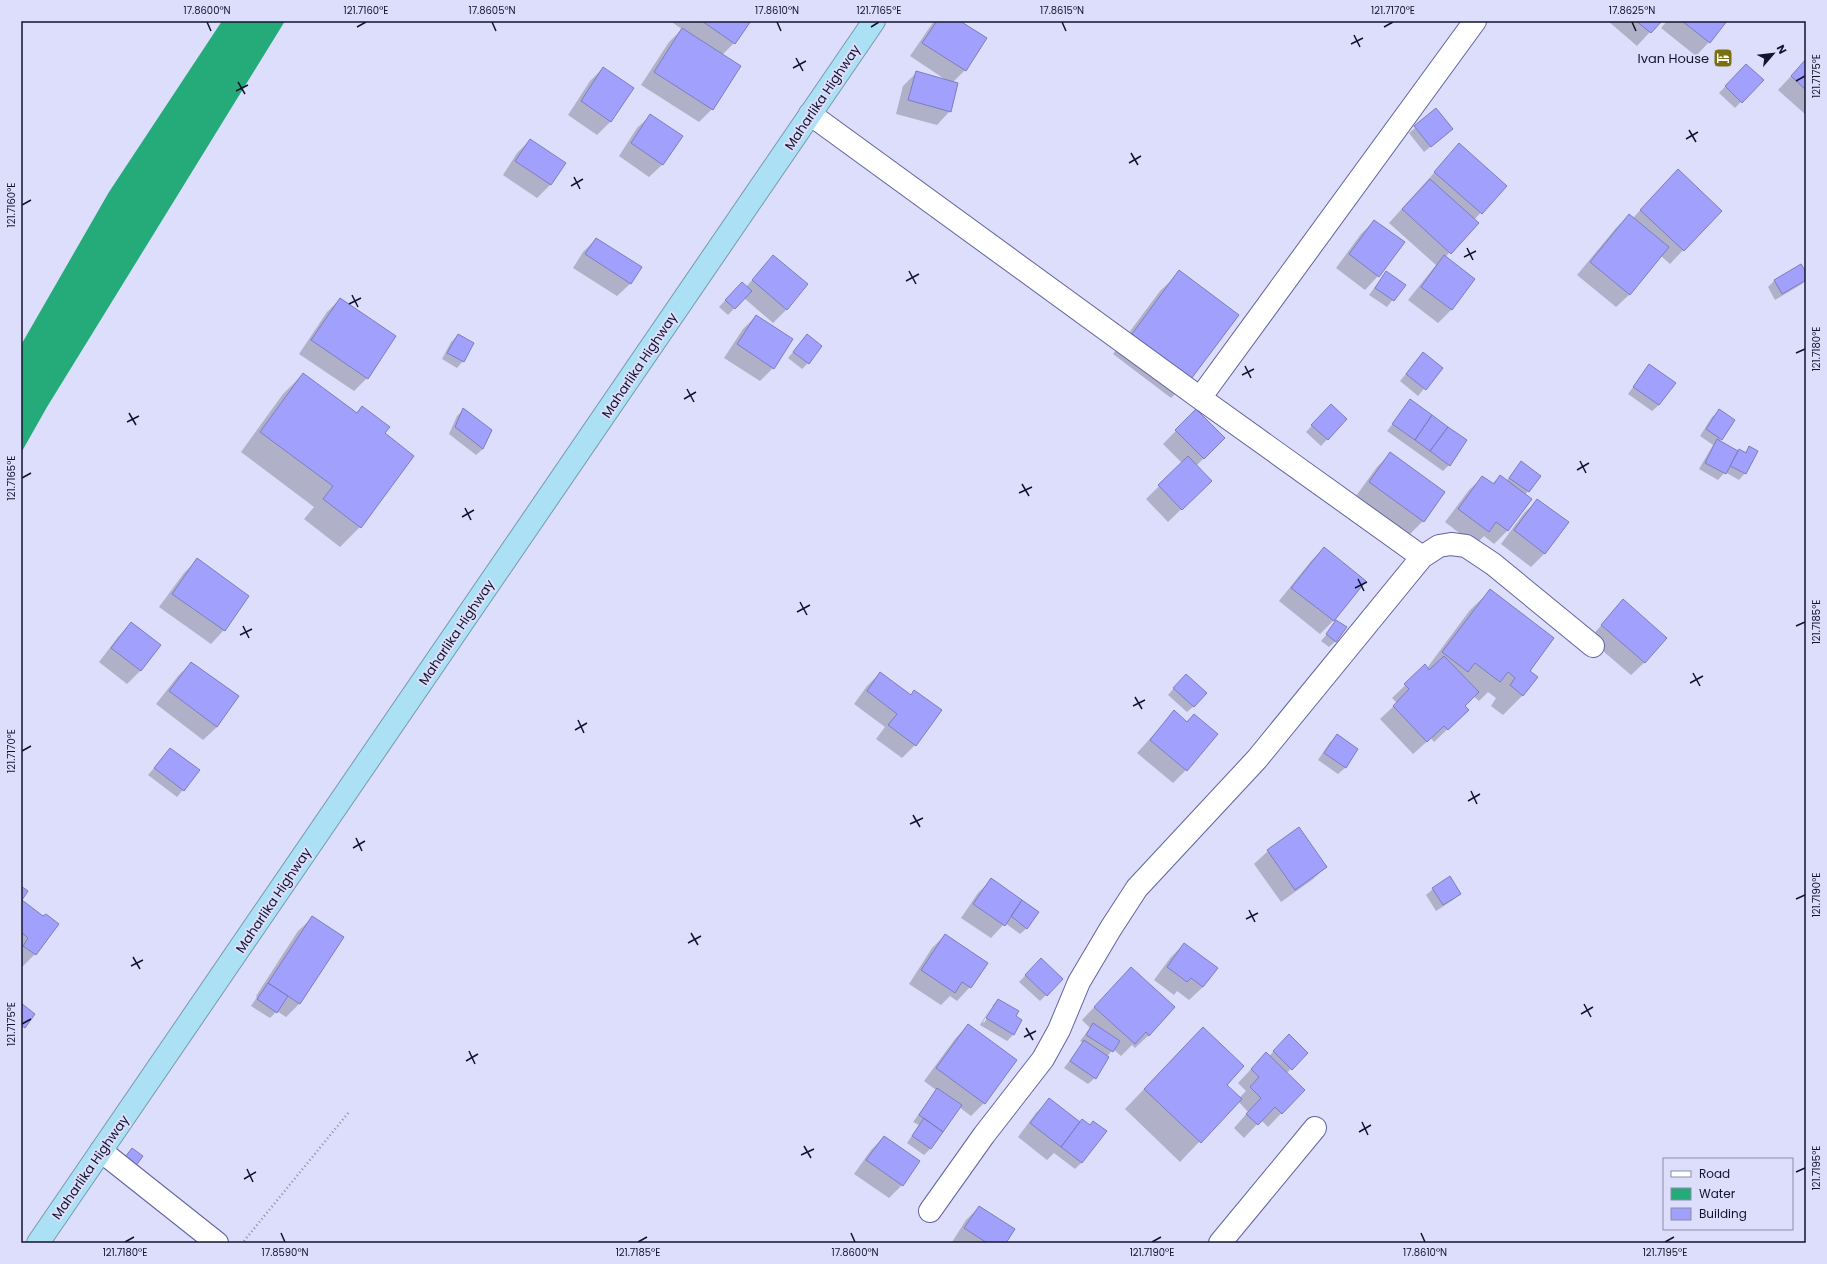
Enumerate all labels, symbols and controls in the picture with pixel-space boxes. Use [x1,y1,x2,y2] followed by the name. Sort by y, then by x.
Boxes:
[183,3,231,18] text: 17.8600°N
[344,3,388,18] text: 121.7160°E
[468,3,516,18] text: 17.8605°N
[755,3,799,18] text: 17.8610°N
[857,3,901,18] text: 121.7165°E
[1040,3,1084,18] text: 17.8615°N
[1371,3,1415,18] text: 121.7170°E
[1609,3,1655,18] text: 17.8625°N
[1753,34,1793,74] north arrow
[780,40,865,154] street label: Maharlika Highway
[1773,42,1791,57] text: N
[1712,47,1734,69] hotel icon: Ivan House
[1637,49,1709,68] place label: Ivan House
[1809,54,1824,98] text: 121.7175°E
[4,183,19,227] text: 121.7160°E
[597,308,682,422] street label: Maharlika Highway
[1809,327,1824,371] text: 121.7180°E
[4,456,19,500] text: 121.7165°E
[414,575,499,689] street label: Maharlika Highway
[1809,600,1824,644] text: 121.7185°E
[4,729,19,773] text: 121.7170°E
[231,843,316,957] street label: Maharlika Highway
[1809,873,1824,917] text: 121.7190°E
[4,1002,19,1046] text: 121.7175°E
[47,1111,134,1223] street label: Maharlika Highway
[1809,1146,1824,1190] text: 121.7195°E
[1663,1158,1793,1230] legend
[1699,1165,1730,1182] text: Road
[1699,1185,1736,1202] text: Water
[1699,1205,1747,1222] text: Building
[103,1245,147,1260] text: 121.7180°E
[261,1245,309,1260] text: 17.8590°N
[616,1245,660,1260] text: 121.7185°E
[831,1245,879,1260] text: 17.8600°N
[1130,1245,1174,1260] text: 121.7190°E
[1403,1245,1447,1260] text: 17.8610°N
[1643,1245,1687,1260] text: 121.7195°E

